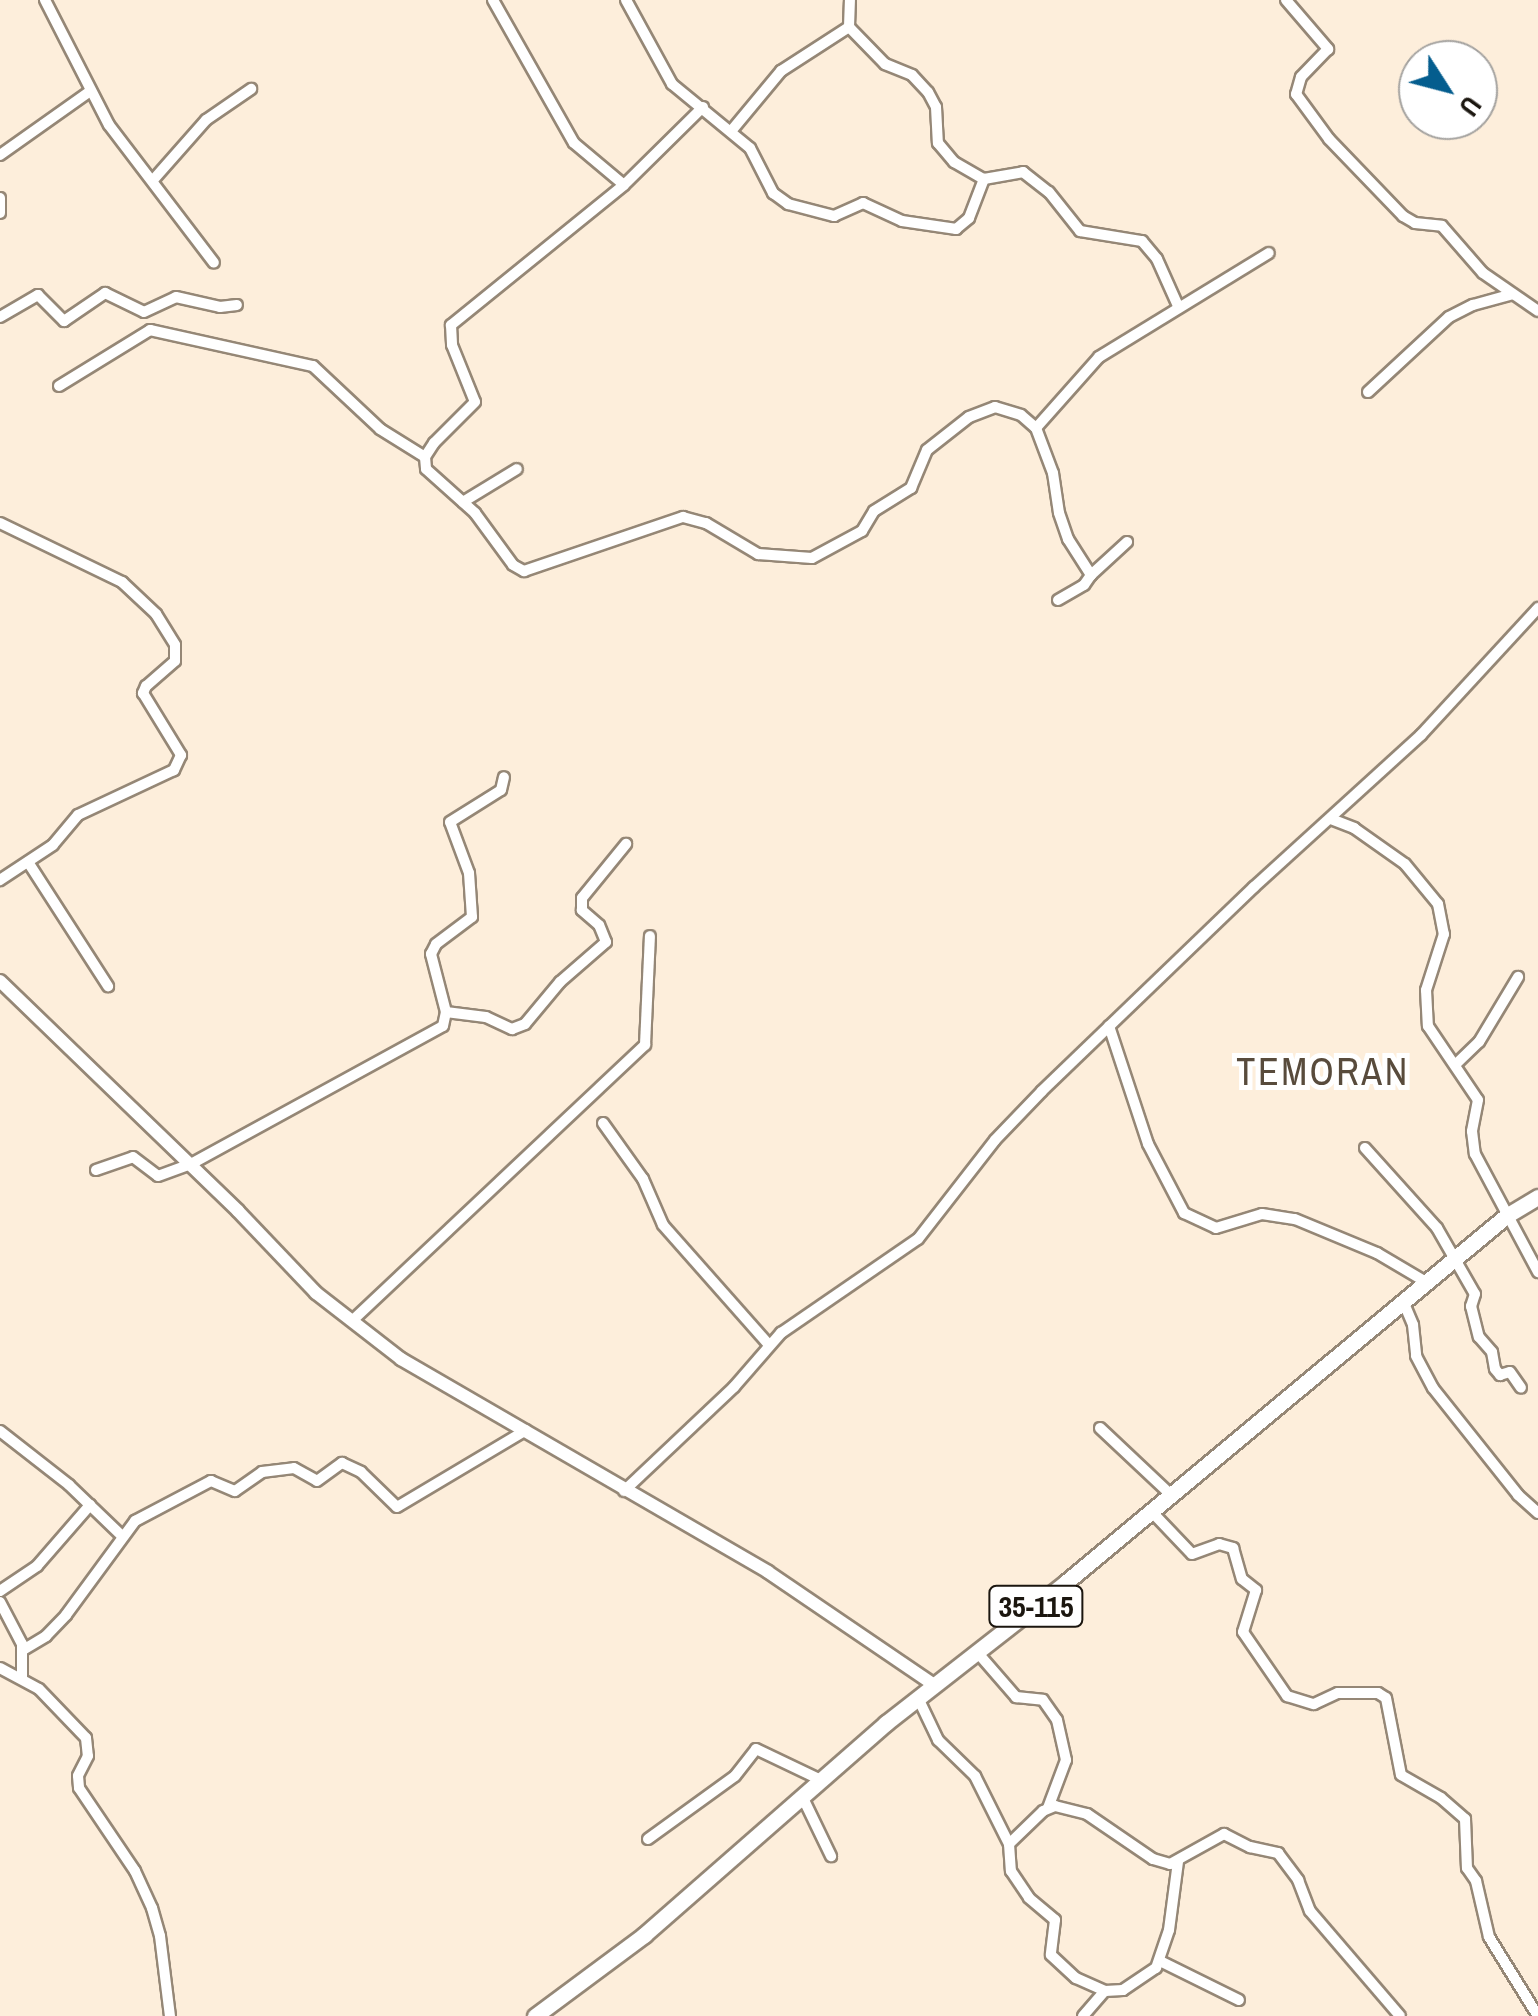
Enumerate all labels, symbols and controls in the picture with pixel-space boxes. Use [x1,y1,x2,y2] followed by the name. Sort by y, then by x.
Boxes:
[1398,40,1498,140] north arrow
[1450,89,1491,124] text: U
[1236,1049,1410,1095] district label: TEMORAN
[986,1581,1086,1631] road number: 35-115

